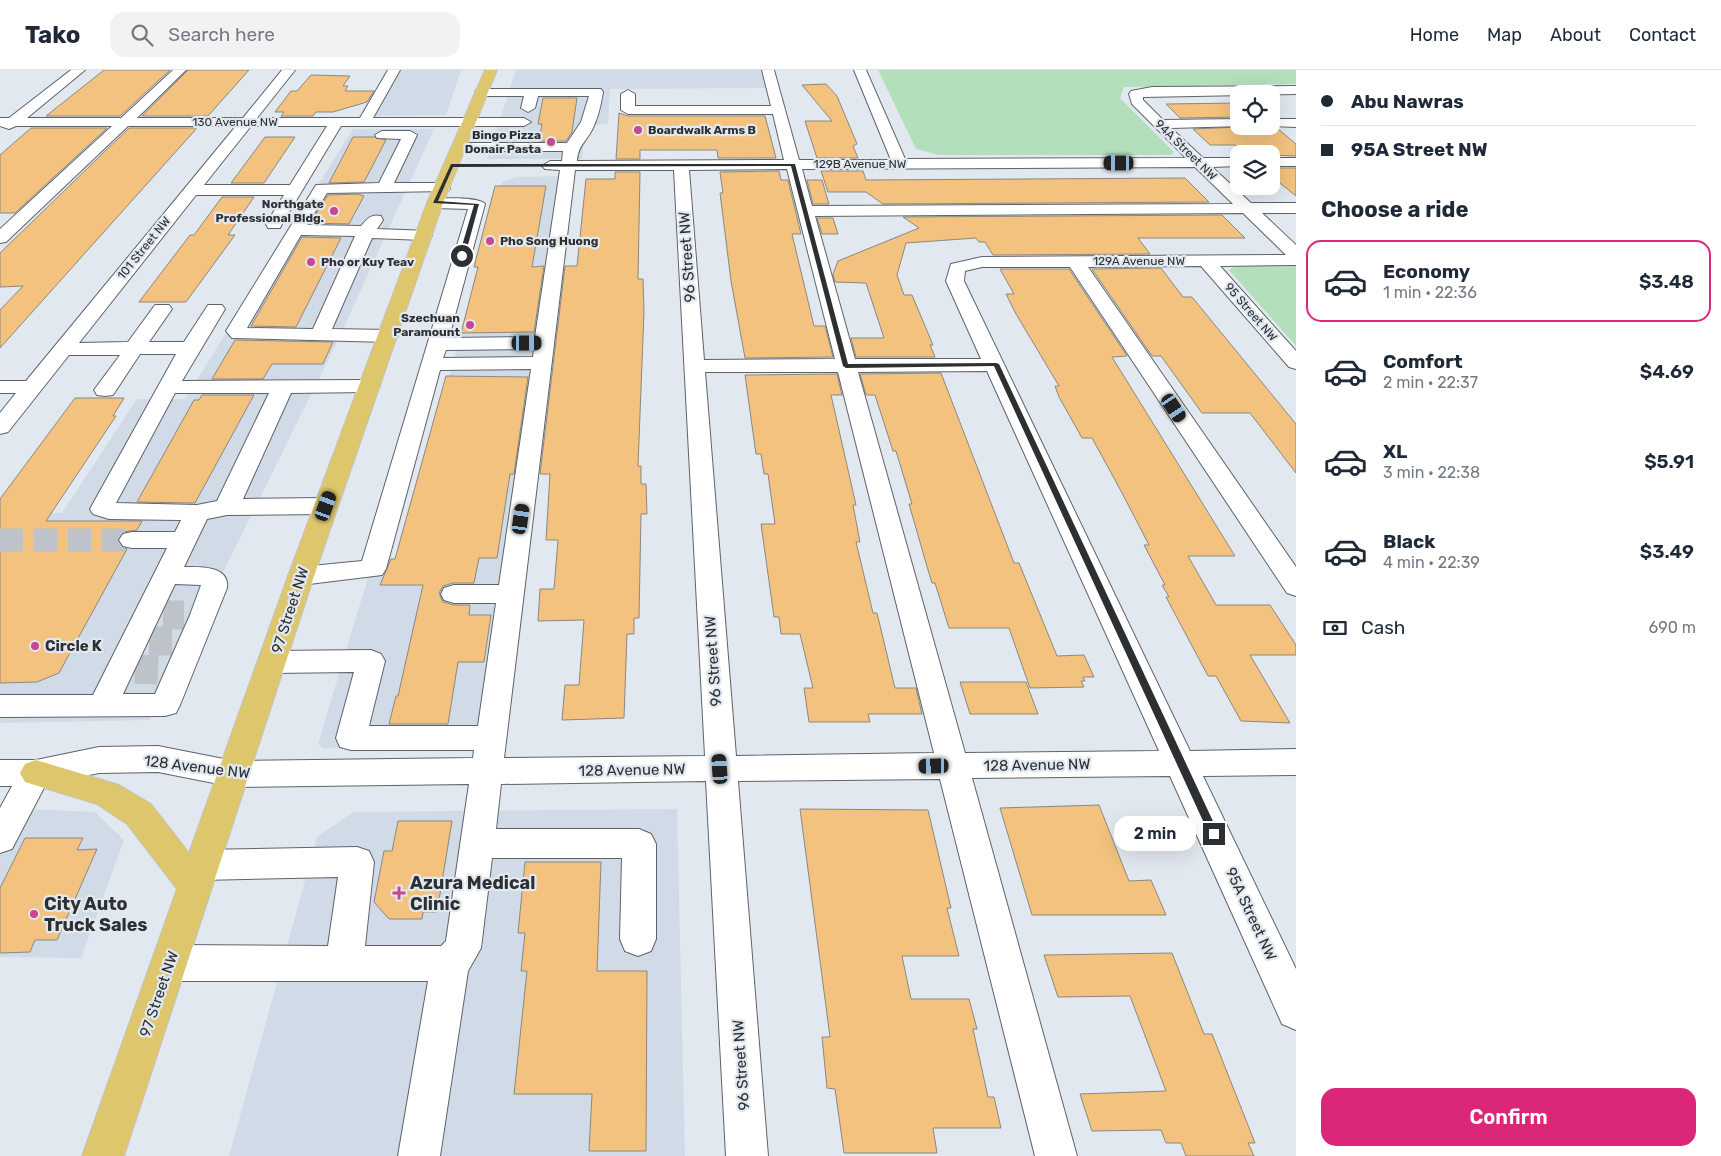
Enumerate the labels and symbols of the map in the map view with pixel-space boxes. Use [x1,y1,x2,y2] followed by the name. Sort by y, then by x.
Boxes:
[192,115,278,129] street label: 130 Avenue NW
[1152,117,1220,183] street label: 94A Street NW
[648,123,756,137] place label: Boardwalk Arms B
[632,124,644,136] marker: Boardwalk Arms B
[465,128,541,156] place label: Bingo Pizza Donair Pasta
[545,136,557,148] marker: Bingo Pizza Donair Pasta
[1104,156,1134,171] car
[814,157,907,171] street label: 129B Avenue NW
[216,197,324,225] place label: Northgate Professional Bldg.
[328,205,340,217] marker: Northgate Professional Bldg.
[675,211,699,303] street label: 96 Street NW
[115,214,174,282] street label: 101 Street NW
[500,234,598,248] place label: Pho Song Huong
[484,235,496,247] marker: Pho Song Huong
[451,245,473,267] route start
[1093,254,1185,268] street label: 129A Avenue NW
[321,255,414,269] place label: Pho or Kuy Teav
[305,256,317,268] marker: Pho or Kuy Teav
[1222,280,1280,344] street label: 95 Street NW
[393,311,460,339] place label: Szechuan Paramount
[464,319,476,331] marker: Szechuan Paramount
[512,336,542,351] car
[1159,391,1188,425] car
[313,489,338,523] car
[511,503,530,535] car
[268,565,312,655] street label: 97 Street NW
[701,615,725,707] street label: 96 Street NW
[45,637,102,655] place label: Circle K
[29,640,41,652] marker: Circle K
[143,752,251,782] street label: 128 Avenue NW
[711,754,728,784] car
[983,755,1091,775] street label: 128 Avenue NW
[918,758,949,774] car
[578,760,686,780] street label: 128 Avenue NW
[1114,816,1196,852] callout: 2 min
[1203,823,1225,845] route end
[1222,865,1280,963] street label: 95A Street NW
[410,872,535,915] place label: Azura Medical Clinic
[392,886,406,900] marker: Azura Medical Clinic
[44,893,147,936] place label: City Auto Truck Sales
[28,908,40,920] marker: City Auto Truck Sales
[136,949,182,1039] street label: 97 Street NW
[729,1019,753,1111] street label: 96 Street NW

